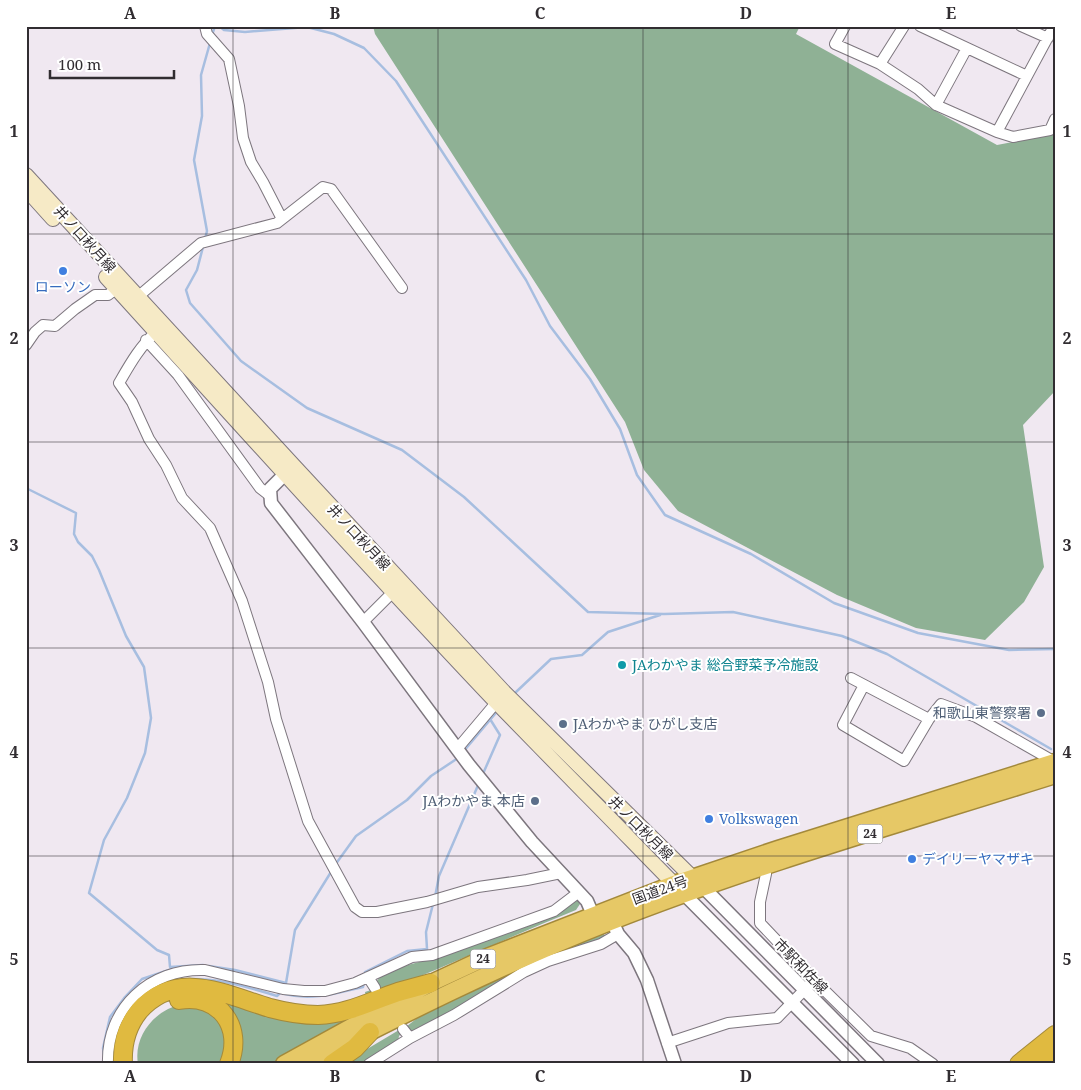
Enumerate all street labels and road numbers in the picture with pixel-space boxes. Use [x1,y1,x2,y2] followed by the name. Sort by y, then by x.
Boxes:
[50,201,121,276] street label: 井ノ口秋月線
[324,499,395,574] street label: 井ノ口秋月線
[605,791,678,864] street label: 井ノ口秋月線
[858,824,882,844] road number: 24
[629,871,690,908] street label: 国道24号
[770,934,833,997] street label: 市駅和佐線
[470,950,496,969] road number: 24

